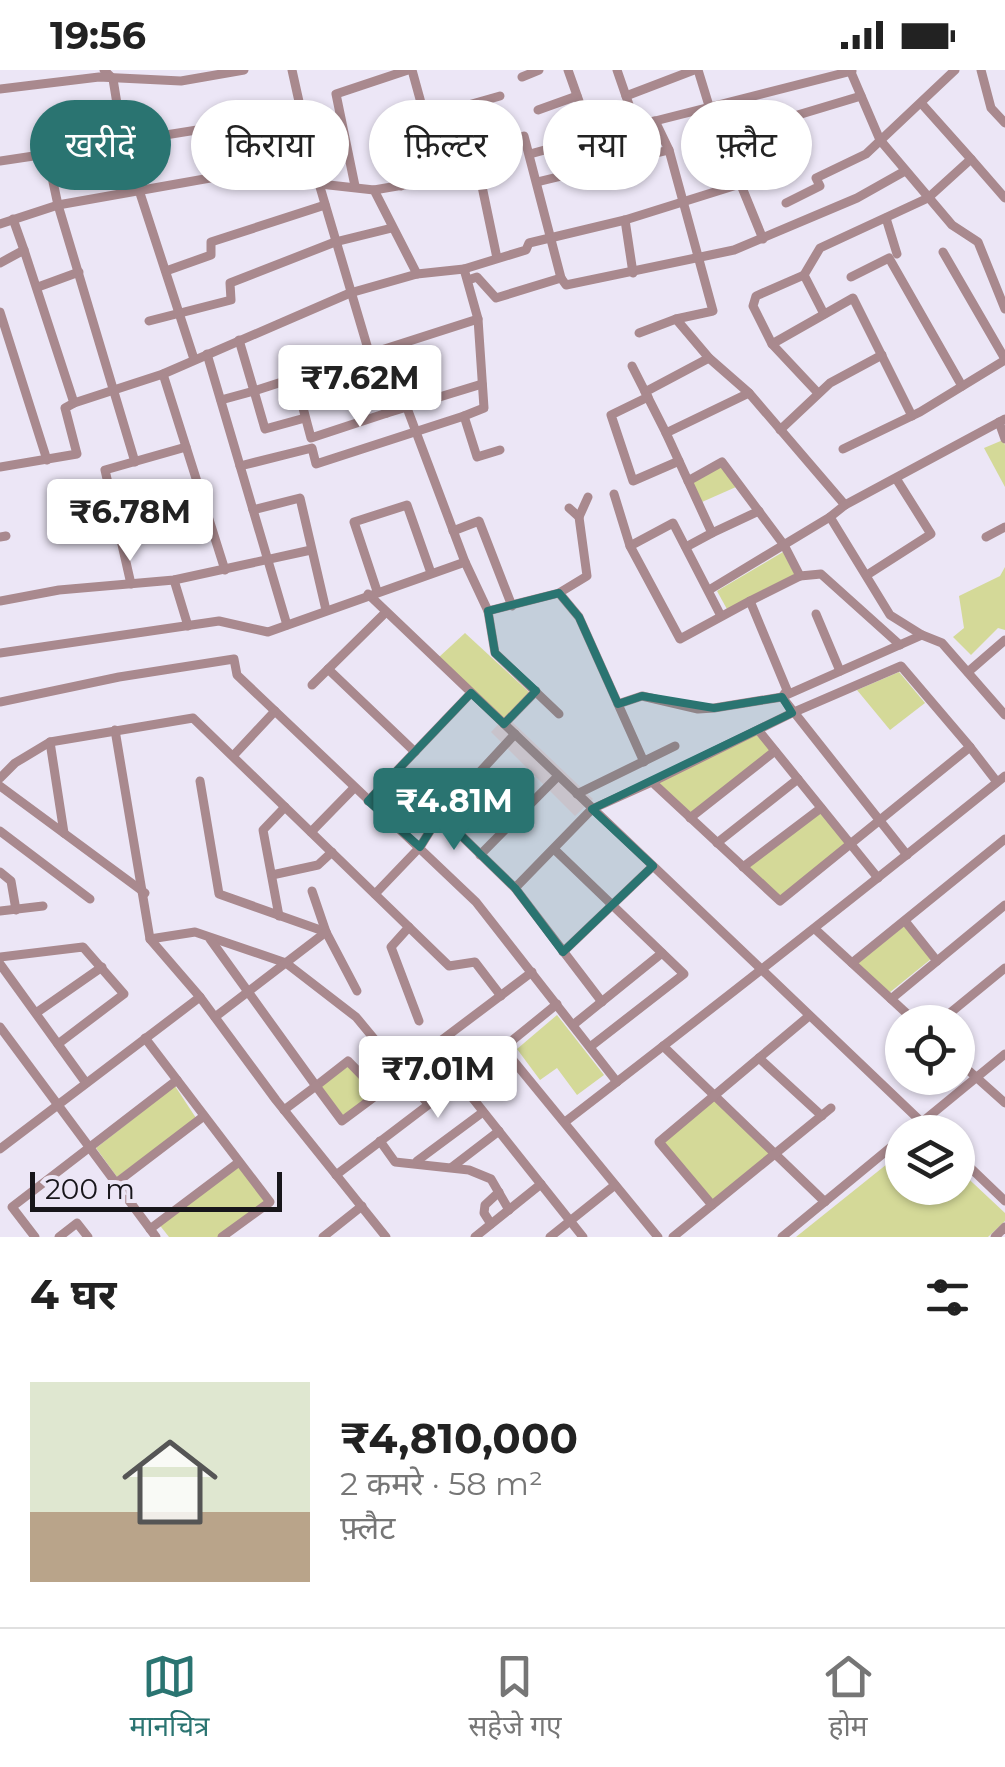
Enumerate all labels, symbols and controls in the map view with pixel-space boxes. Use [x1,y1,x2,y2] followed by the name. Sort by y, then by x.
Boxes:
[50,12,146,59] text: 19:56
[30,100,171,190] chip: खरीदें
[191,100,349,190] chip: किराया
[369,100,523,190] chip: फ़िल्टर
[543,100,661,190] chip: नया
[681,100,812,190] chip: फ़्लैट
[279,345,441,430] pin: ₹7.62M
[300,358,420,397] text: ₹7.62M
[49,479,211,564] pin: ₹6.78M
[69,492,191,531] text: ₹6.78M
[373,768,535,853] pin: ₹4.81M
[395,781,513,820] text: ₹4.81M
[885,1005,975,1205] map controls
[885,1005,975,1095] button: locate
[357,1036,519,1121] pin: ₹7.01M
[381,1049,495,1088] text: ₹7.01M
[885,1115,975,1205] button: layers
[30,1167,282,1212] scale bar
[45,1172,135,1206] text: 200 m
[30,1268,117,1320] text: 4 घर
[920,1270,975,1325] icon: filters
[340,1412,578,1464] text: ₹4,810,000
[110,1422,230,1542] icon: home
[340,1464,543,1503] text: 2 कमरे · 58 m²
[340,1508,395,1547] text: फ़्लैट
[129,1649,209,1747] tab: मानचित्र
[468,1649,562,1747] tab: सहेजे गए
[821,1649,876,1747] tab: होम

